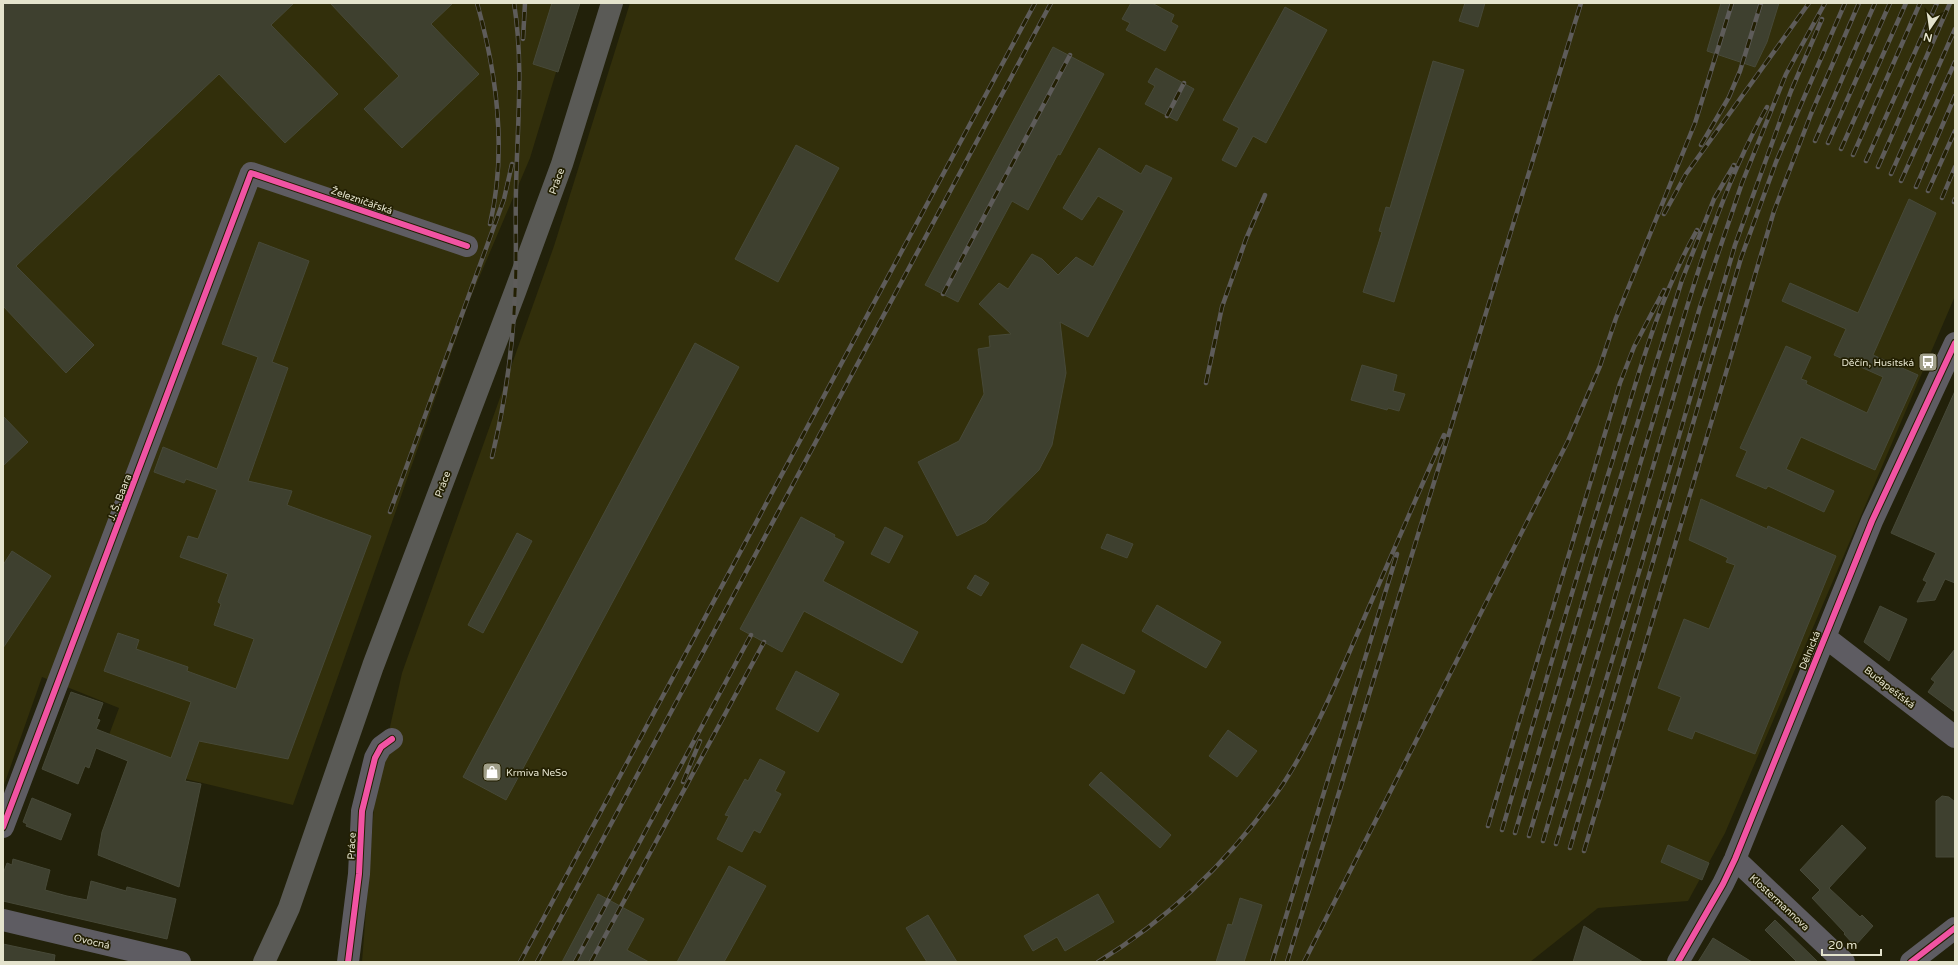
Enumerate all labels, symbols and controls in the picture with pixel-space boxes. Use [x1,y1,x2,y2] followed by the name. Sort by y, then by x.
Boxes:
[1910,8,1950,48] north arrow
[1922,30,1934,45] text: N
[547,166,567,196] street label: Práce
[329,185,394,217] street label: Železničářská
[1917,351,1939,373] bus stop icon: Děčín, Husitská
[1842,357,1914,369] place label: Děčín, Husitská
[432,469,454,499] street label: Práce
[106,472,134,522] street label: J. Š. Baara
[1797,629,1823,671] street label: Dělnická
[1862,664,1917,711] street label: Budapešťská
[481,761,503,783] shop icon: Krmiva NeSo
[506,767,567,779] place label: Krmiva NeSo
[345,832,359,860] street label: Práce
[1747,872,1812,933] street label: Klostermannova
[1822,931,1881,957] scale bar
[73,932,111,952] street label: Ovocná
[1828,938,1857,952] text: 20 m

